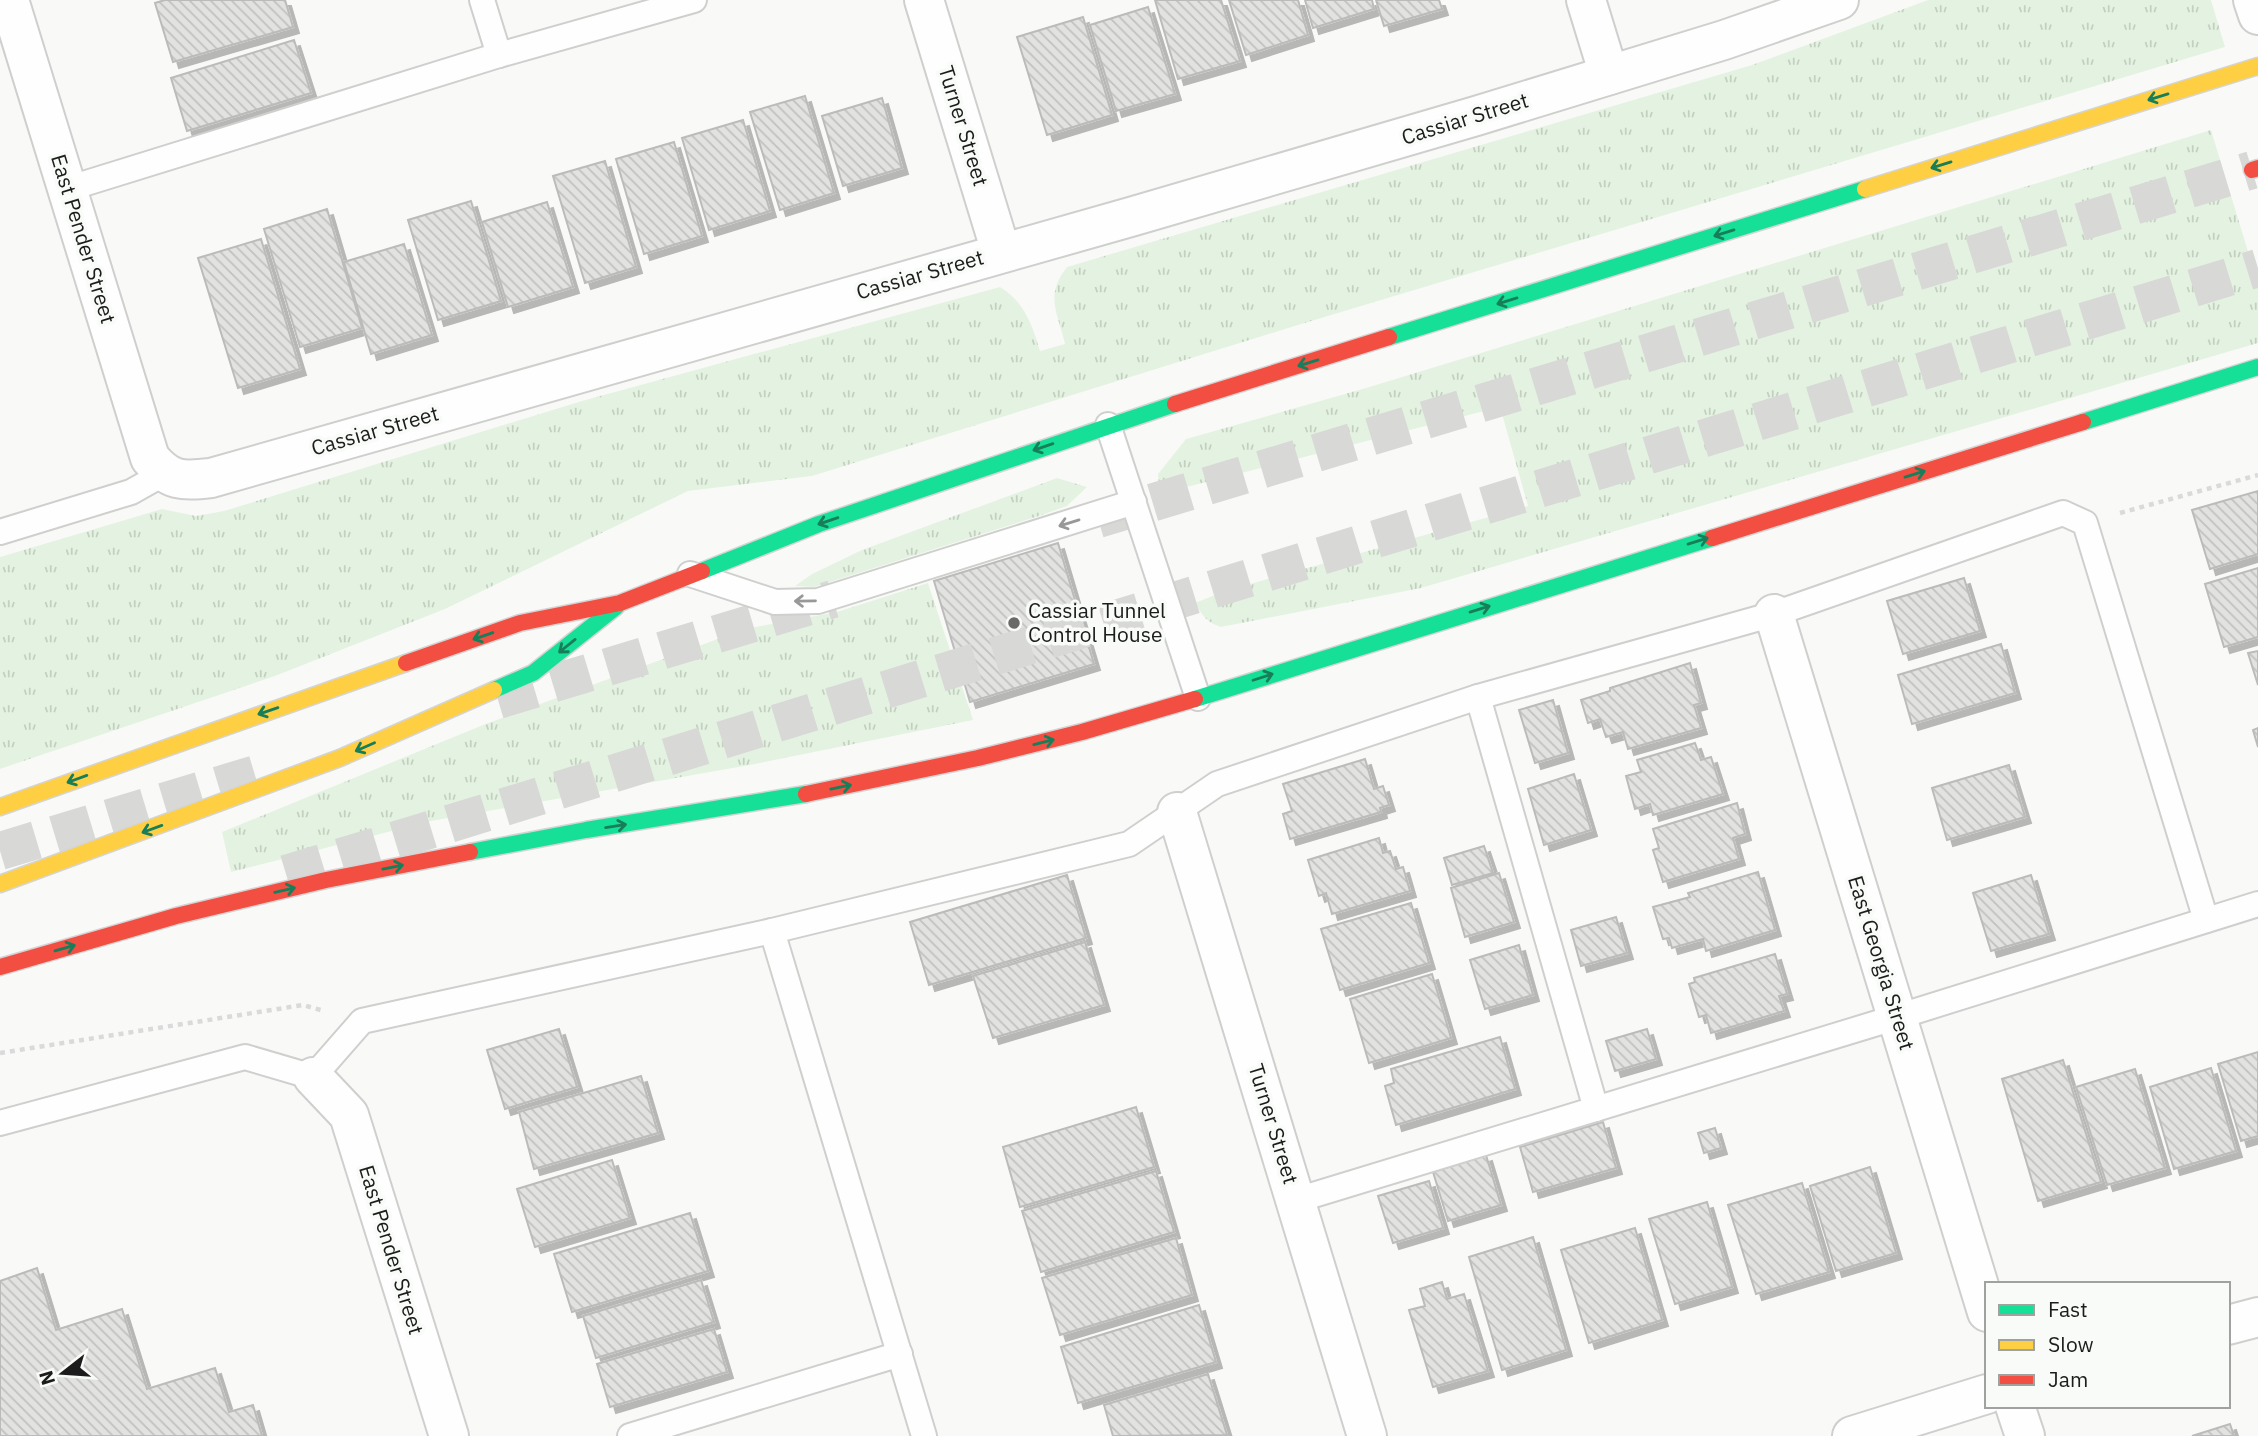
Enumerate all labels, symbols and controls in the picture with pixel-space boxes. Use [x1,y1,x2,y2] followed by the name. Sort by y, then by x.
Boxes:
[932,62,996,189] street label: Turner Street
[1398,85,1532,151] street label: Cassiar Street
[2147,91,2169,104] one-way arrow
[45,151,123,327] street label: East Pender Street
[1930,159,1952,172] one-way arrow
[1713,227,1735,240] one-way arrow
[853,242,987,306] street label: Cassiar Street
[1496,295,1518,308] one-way arrow
[1297,357,1319,370] one-way arrow
[308,398,442,462] street label: Cassiar Street
[1033,442,1055,454] one-way arrow
[1904,466,1926,479] one-way arrow
[817,516,839,528] one-way arrow
[1059,517,1081,530] one-way arrow
[1686,534,1708,547] one-way arrow
[794,595,817,608] one-way arrow
[1028,596,1166,648] place label: Cassiar Tunnel Control House
[1469,601,1491,614] one-way arrow
[1006,615,1022,631] marker: Cassiar Tunnel Control House
[472,631,494,643] one-way arrow
[559,638,577,654] one-way arrow
[1252,670,1274,682] one-way arrow
[257,705,279,718] one-way arrow
[1032,734,1055,748] one-way arrow
[354,741,376,754] one-way arrow
[67,774,89,787] one-way arrow
[829,779,852,793] one-way arrow
[605,819,627,832] one-way arrow
[142,824,164,836] one-way arrow
[381,860,404,874] one-way arrow
[1842,872,1922,1053] street label: East Georgia Street
[273,883,296,896] one-way arrow
[54,940,76,953] one-way arrow
[1242,1060,1306,1187] street label: Turner Street
[353,1162,431,1338] street label: East Pender Street
[1985,1282,2230,1408] legend
[2048,1295,2088,1323] text: Fast
[2048,1330,2094,1358] text: Slow
[28,1338,98,1408] north arrow
[2048,1365,2088,1393] text: Jam
[33,1368,60,1388] text: N

